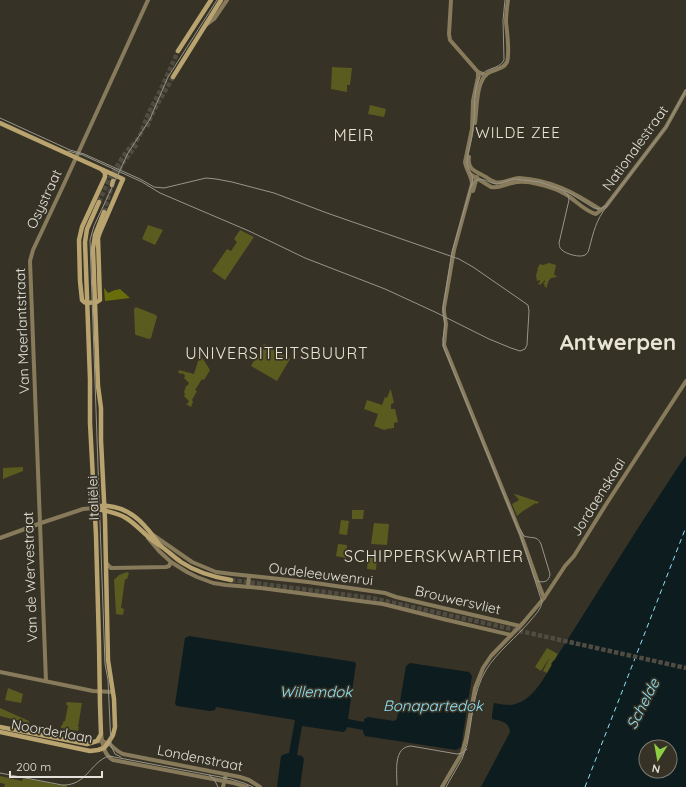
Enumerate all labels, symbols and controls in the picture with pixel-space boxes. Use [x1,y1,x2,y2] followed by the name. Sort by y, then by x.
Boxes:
[598,102,672,194] street label: Nationalestraat
[475,123,561,142] district label: WILDE ZEE
[333,125,375,145] district label: MEIR
[22,166,66,232] street label: Osystraat
[11,267,33,394] street label: Van Maerlantstraat
[560,328,676,356] district label: Antwerpen
[185,343,369,363] district label: UNIVERSITEITSBUURT
[567,455,629,539] street label: Jordaenskaai
[83,475,103,521] street label: Italiëlei
[19,511,41,643] street label: Van de Wervestraat
[344,546,524,566] district label: SCHIPPERSKWARTIER
[268,559,374,589] street label: Oudeleeuwenrui
[413,581,503,619] street label: Brouwersvliet
[622,675,664,732] water label: Schelde
[280,682,354,701] water label: Willemdok
[383,696,485,715] water label: Bonapartedok
[10,715,94,747] street label: Noorderlaan
[638,739,678,779] north arrow
[156,741,245,775] street label: Londenstraat
[10,753,102,779] scale bar
[16,759,51,774] text: 200 m
[651,761,661,776] text: N

